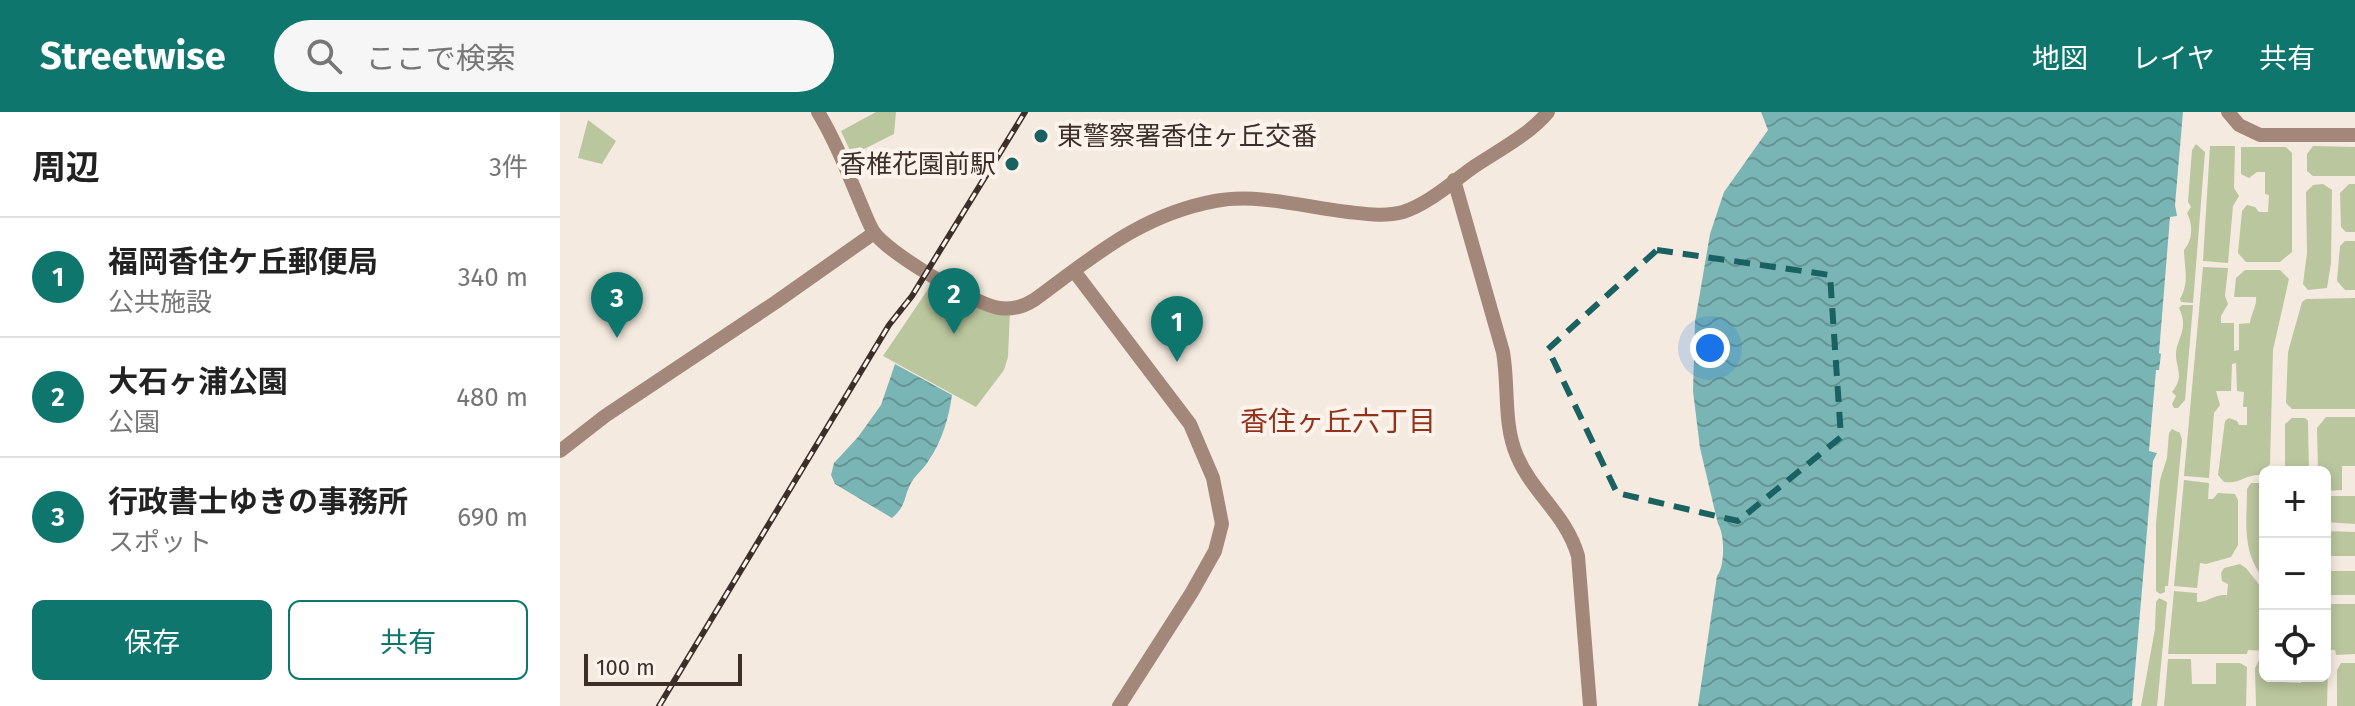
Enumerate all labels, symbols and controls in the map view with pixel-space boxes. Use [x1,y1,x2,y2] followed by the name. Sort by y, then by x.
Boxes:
[274,20,834,92] search box
[40,33,226,79] text: Streetwise
[302,34,346,78] icon: search
[366,41,516,77] text: ここで検索
[2032,42,2088,75] text: 地図
[2132,42,2215,75] text: レイヤ
[2259,42,2315,75] text: 共有
[1057,121,1317,152] place label: 東警察署香住ヶ丘交番
[1032,127,1050,145] marker: 東警察署香住ヶ丘交番
[32,147,100,188] text: 周辺
[840,149,996,180] place label: 香椎花園前駅
[489,152,528,183] text: 3件
[1003,155,1021,173] marker: 香椎花園前駅
[108,244,378,280] text: 福岡香住ケ丘郵便局
[52,262,64,293] text: 1
[458,262,528,293] text: 340 m
[928,268,980,334] pin: 2
[591,272,643,338] pin: 3
[108,287,212,318] text: 公共施設
[1151,296,1203,362] pin: 1
[1690,328,1730,368] your location
[108,364,288,400] text: 大石ヶ浦公園
[51,382,65,413] text: 2
[456,382,528,413] text: 480 m
[1240,405,1436,438] district label: 香住ヶ丘六丁目
[108,407,160,438] text: 公園
[2259,466,2331,682] map controls
[2259,466,2331,538] button: +
[108,484,408,520] text: 行政書士ゆきの事務所
[51,502,65,533] text: 3
[457,502,528,533] text: 690 m
[108,527,212,558] text: スポット
[2259,538,2331,610] button: −
[32,600,272,680] button: 保存
[288,600,528,680] button: 共有
[2259,610,2331,682] button: locate
[584,650,742,686] scale bar
[596,654,655,681] text: 100 m

